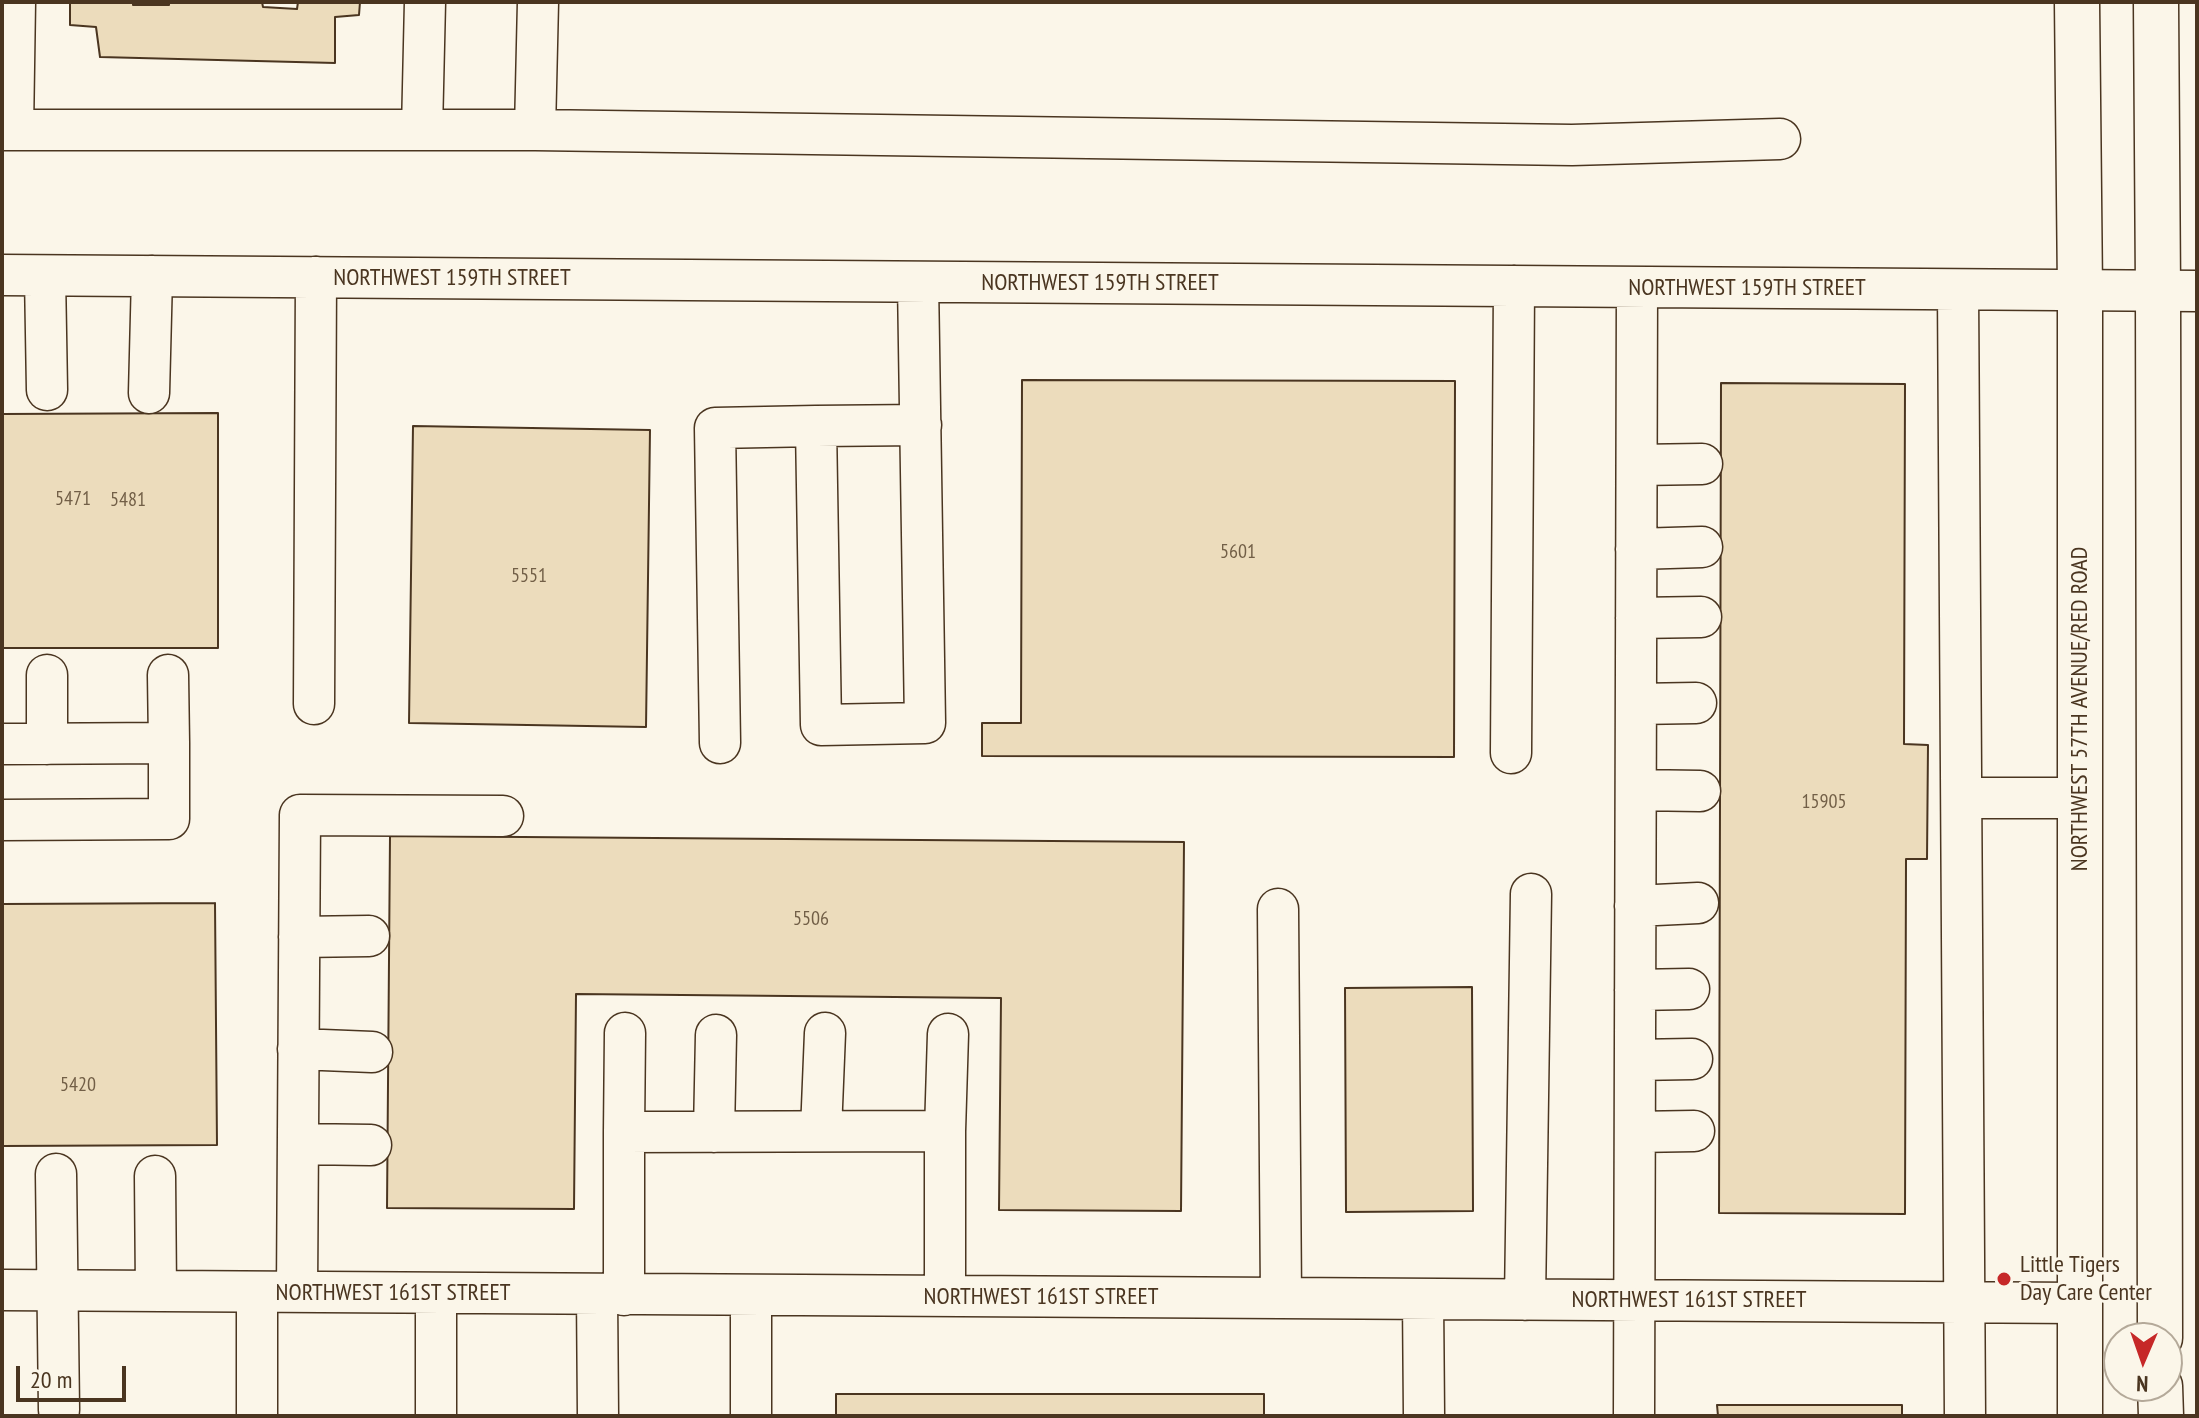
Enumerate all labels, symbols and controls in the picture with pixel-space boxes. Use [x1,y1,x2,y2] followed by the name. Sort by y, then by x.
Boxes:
[333,264,571,292] street label: NORTHWEST 159TH STREET
[981,269,1219,297] street label: NORTHWEST 159TH STREET
[1628,274,1866,302] street label: NORTHWEST 159TH STREET
[55,487,91,511] house number: 5471
[110,488,146,512] house number: 5481
[1220,540,1256,564] house number: 5601
[2066,547,2094,871] street label: NORTHWEST 57TH AVENUE/RED ROAD
[511,564,547,588] house number: 5551
[1802,790,1846,814] house number: 15905
[793,907,829,931] house number: 5506
[60,1073,96,1097] house number: 5420
[2020,1251,2152,1307] place label: Little Tigers Day Care Center
[1995,1270,2013,1288] marker: Little Tigers Day Care Center
[276,1279,510,1307] street label: NORTHWEST 161ST STREET
[924,1283,1158,1311] street label: NORTHWEST 161ST STREET
[1572,1286,1806,1314] street label: NORTHWEST 161ST STREET
[2103,1322,2183,1402] north arrow
[20,1350,130,1400] scale bar
[30,1364,72,1395] text: 20 m
[2136,1370,2149,1398] text: N

